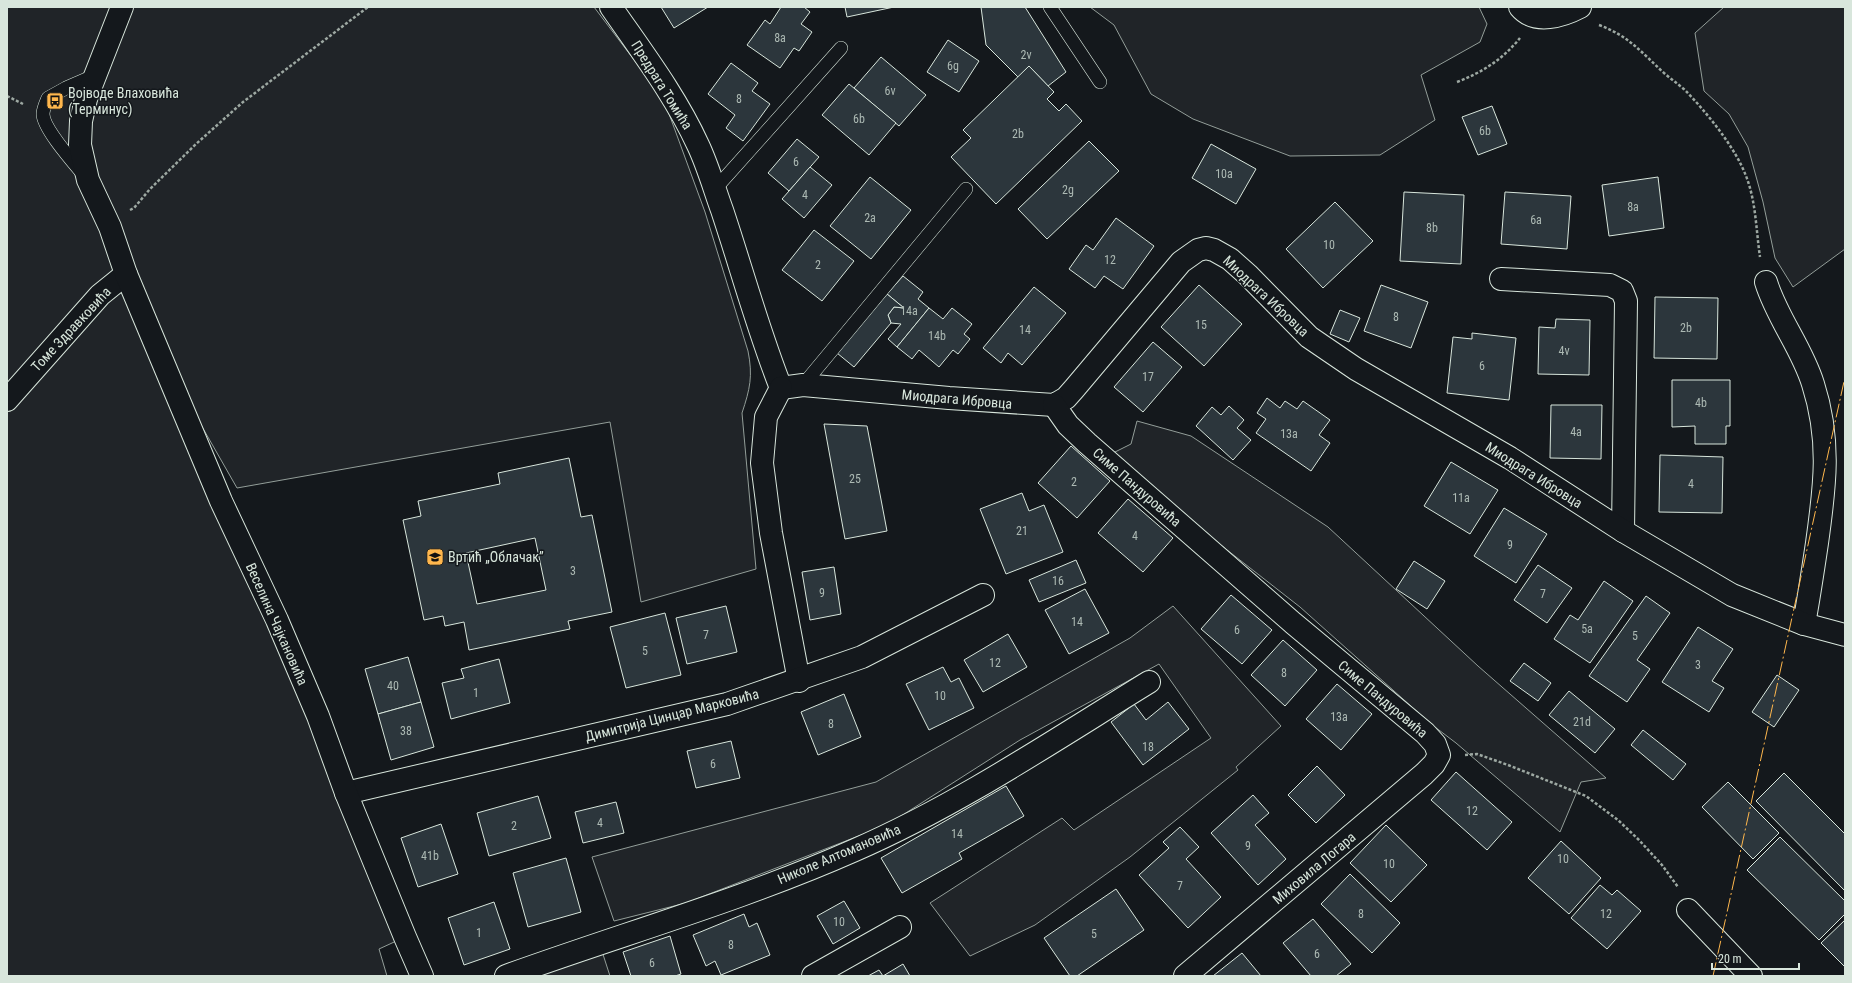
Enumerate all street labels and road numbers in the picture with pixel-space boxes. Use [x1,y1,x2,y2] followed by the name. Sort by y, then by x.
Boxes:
[628,38,696,132] street label: Предрага Томића
[1220,252,1312,340] street label: Миодрага Ибровца
[28,284,114,374] street label: Томе Здравковића
[901,386,1013,412] street label: Миодрага Ибровца
[1483,439,1585,511] street label: Миодрага Ибровца
[1090,444,1184,530] street label: Симе Пандуровића
[243,560,311,688] street label: Веселина Чајкановића
[1335,657,1431,741] street label: Симе Пандуровића
[583,686,761,744] street label: Димитрија Цинцар Марковића
[775,821,903,887] street label: Николе Алтомановића
[1269,829,1359,907] street label: Миховила Логара

